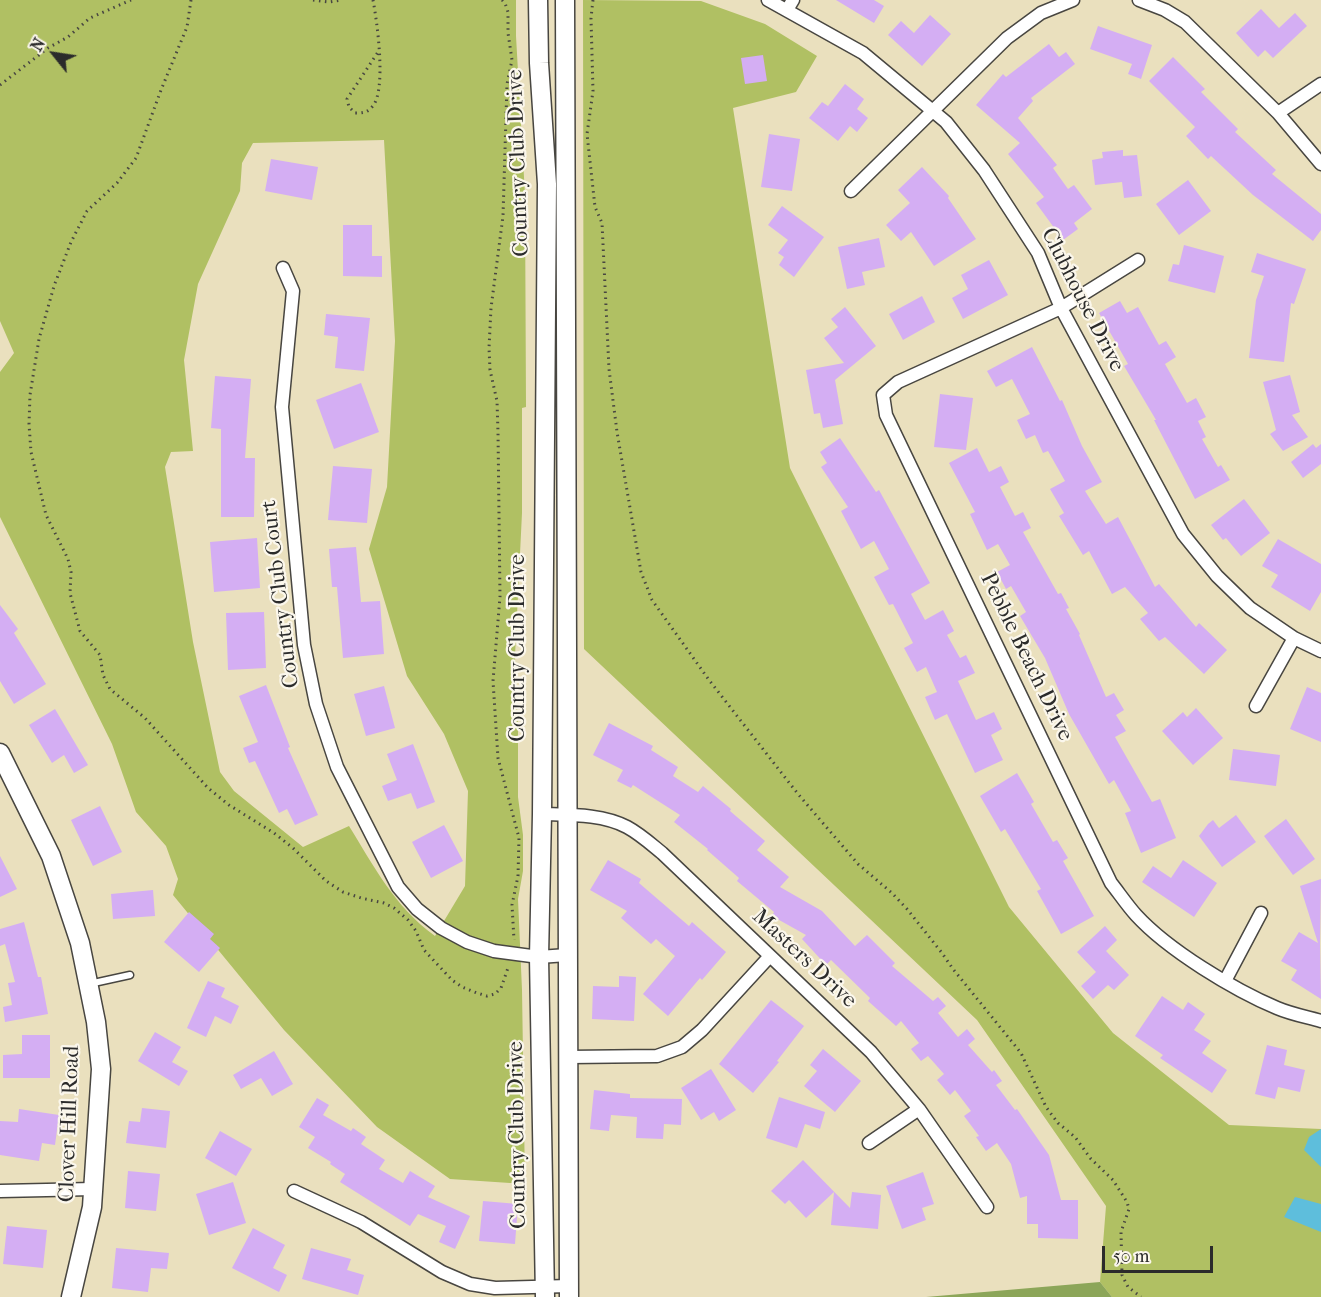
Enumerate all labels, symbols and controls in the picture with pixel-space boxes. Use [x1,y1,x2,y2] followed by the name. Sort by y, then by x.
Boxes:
[24,24,84,84] north arrow
[27,35,49,55] text: N
[503,69,535,257] street label: Country Club Drive
[1034,224,1130,376] street label: Clubhouse Drive
[256,498,306,690] street label: Country Club Court
[506,554,532,742] street label: Country Club Drive
[974,569,1078,745] street label: Pebble Beach Drive
[746,904,862,1014] street label: Masters Drive
[503,1041,533,1229] street label: Country Club Drive
[54,1045,86,1203] street label: Clover Hill Road
[1105,1234,1216,1272] scale bar
[1113,1246,1149,1267] text: 50 m

